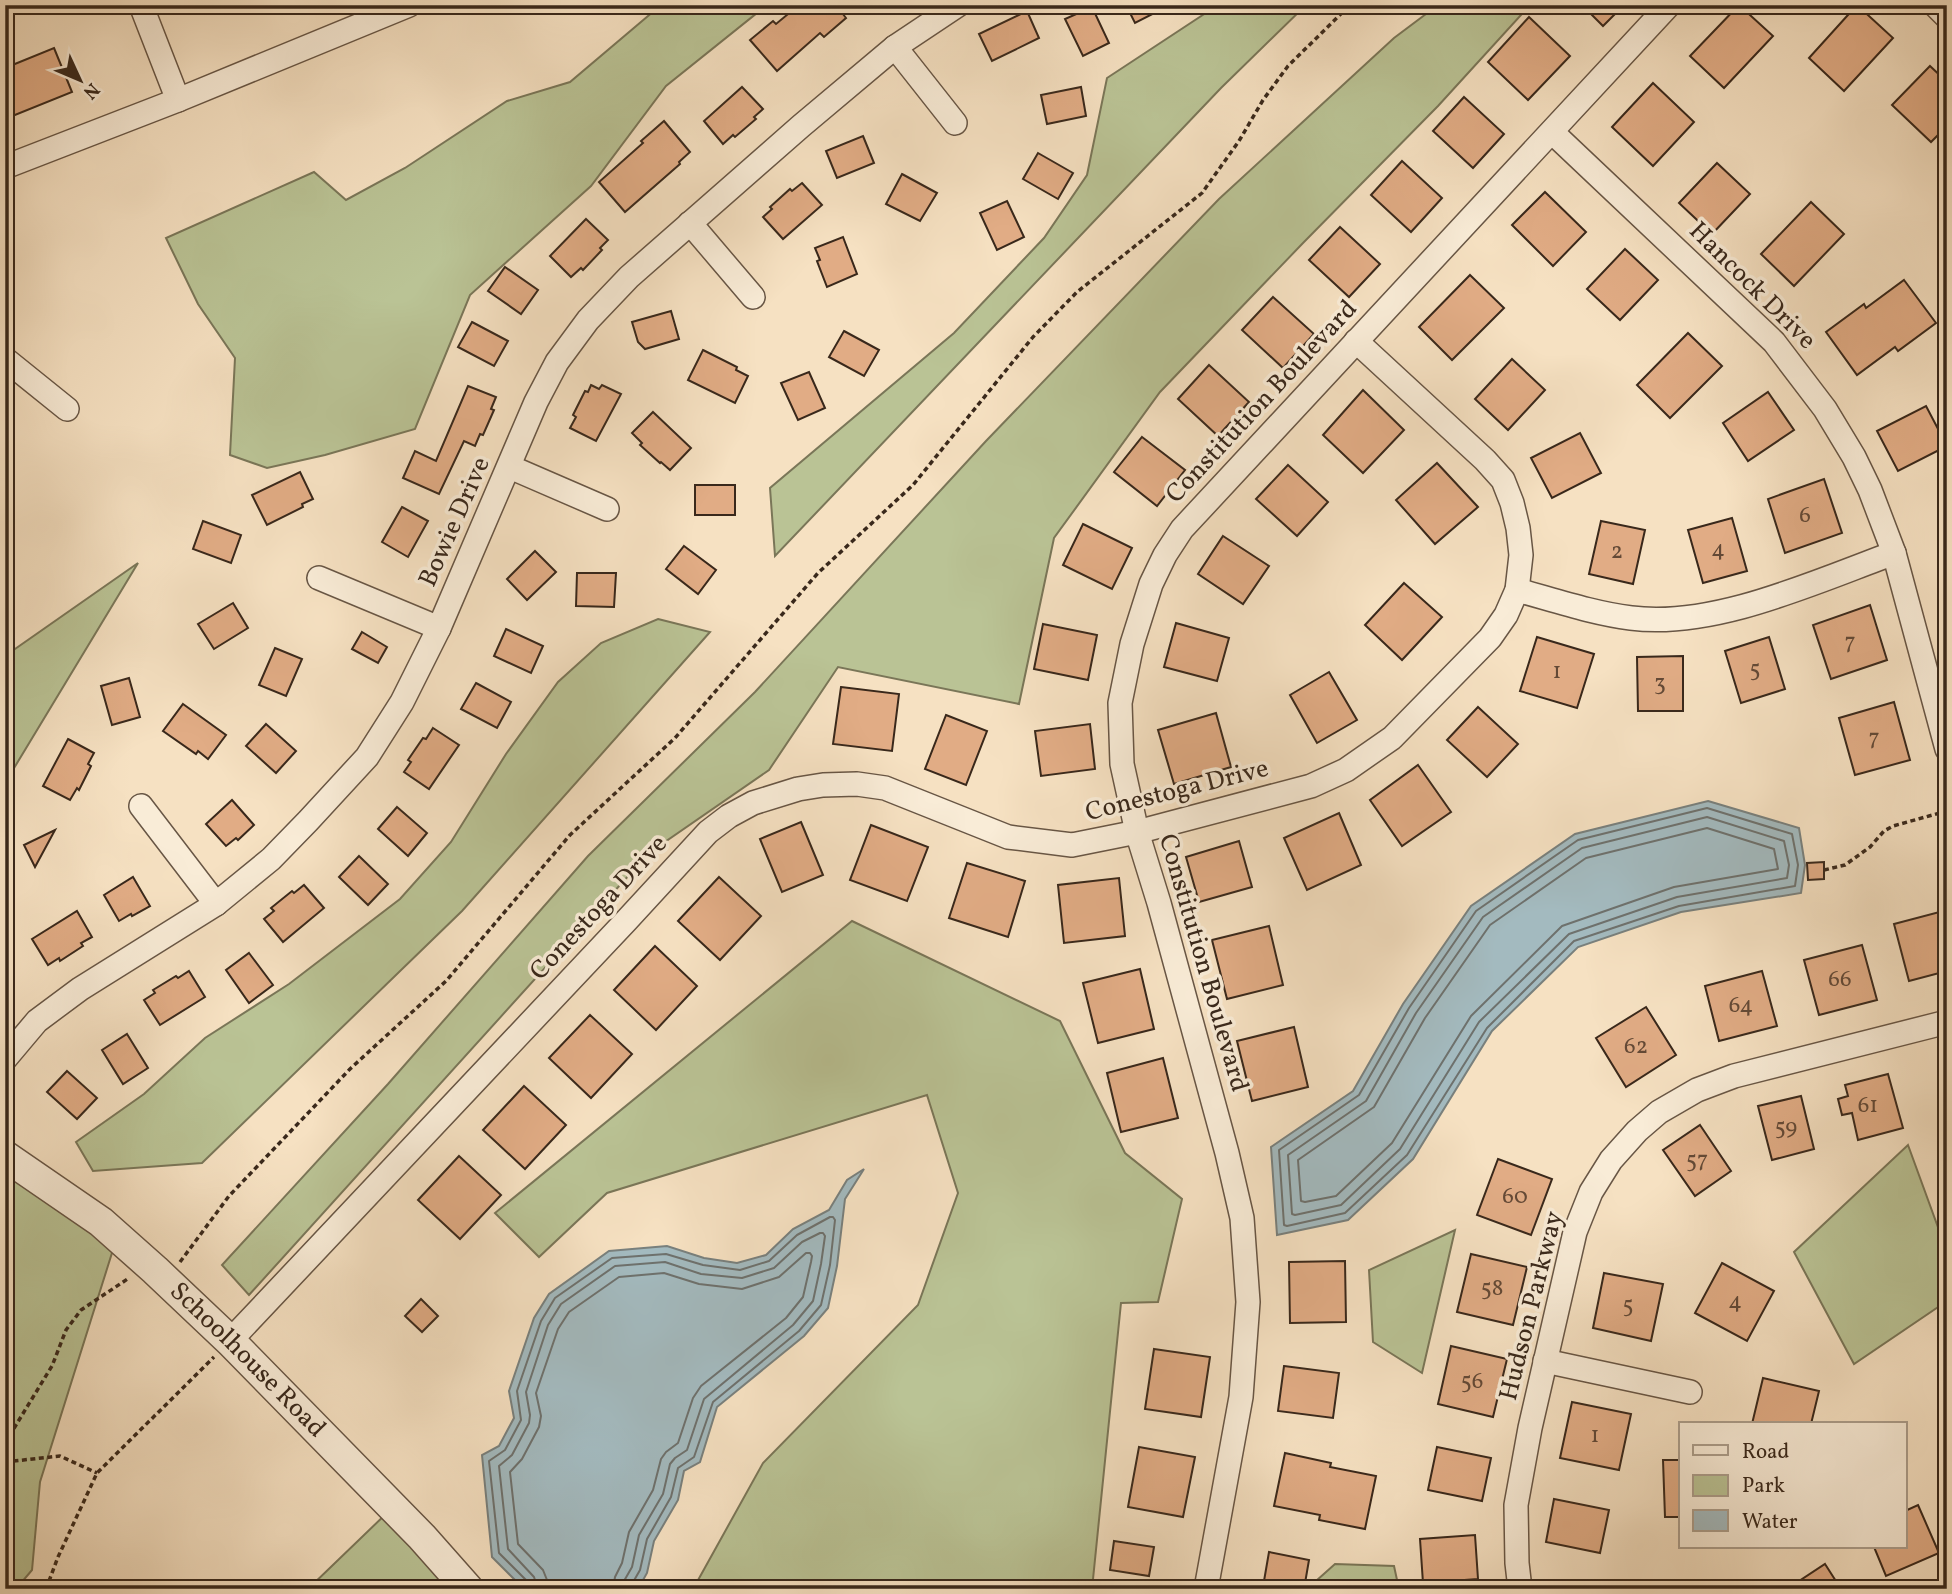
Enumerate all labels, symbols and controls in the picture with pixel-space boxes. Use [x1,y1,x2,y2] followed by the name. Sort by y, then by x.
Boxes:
[46,46,116,116] north arrow
[77,76,105,105] text: N
[1680,214,1824,358] street label: Hancock Drive
[1158,292,1366,512] street label: Constitution Boulevard
[410,451,500,593] street label: Bowie Drive
[1799,500,1811,532] house number: 6
[1711,534,1725,566] house number: 4
[1611,536,1623,568] house number: 2
[1844,627,1856,659] house number: 7
[1749,654,1761,686] house number: 5
[1553,656,1561,688] house number: 1
[1654,668,1666,700] house number: 3
[1868,723,1880,755] house number: 7
[1082,751,1272,831] street label: Conestoga Drive
[522,827,676,989] street label: Conestoga Drive
[1149,830,1257,1096] street label: Constitution Boulevard
[1828,964,1852,996] house number: 66
[1729,990,1753,1022] house number: 64
[1624,1031,1648,1063] house number: 62
[1858,1090,1878,1122] house number: 61
[1775,1112,1797,1144] house number: 59
[1686,1145,1708,1177] house number: 57
[1502,1181,1528,1213] house number: 60
[1491,1207,1573,1405] street label: Hudson Parkway
[1481,1273,1503,1305] house number: 58
[161,1274,334,1446] street label: Schoolhouse Road
[1728,1286,1742,1318] house number: 4
[1622,1290,1634,1322] house number: 5
[1461,1366,1483,1398] house number: 56
[1591,1420,1599,1452] house number: 1
[1679,1422,1906,1548] legend
[1742,1438,1789,1467] text: Road
[1742,1472,1785,1501] text: Park
[1742,1508,1798,1537] text: Water

